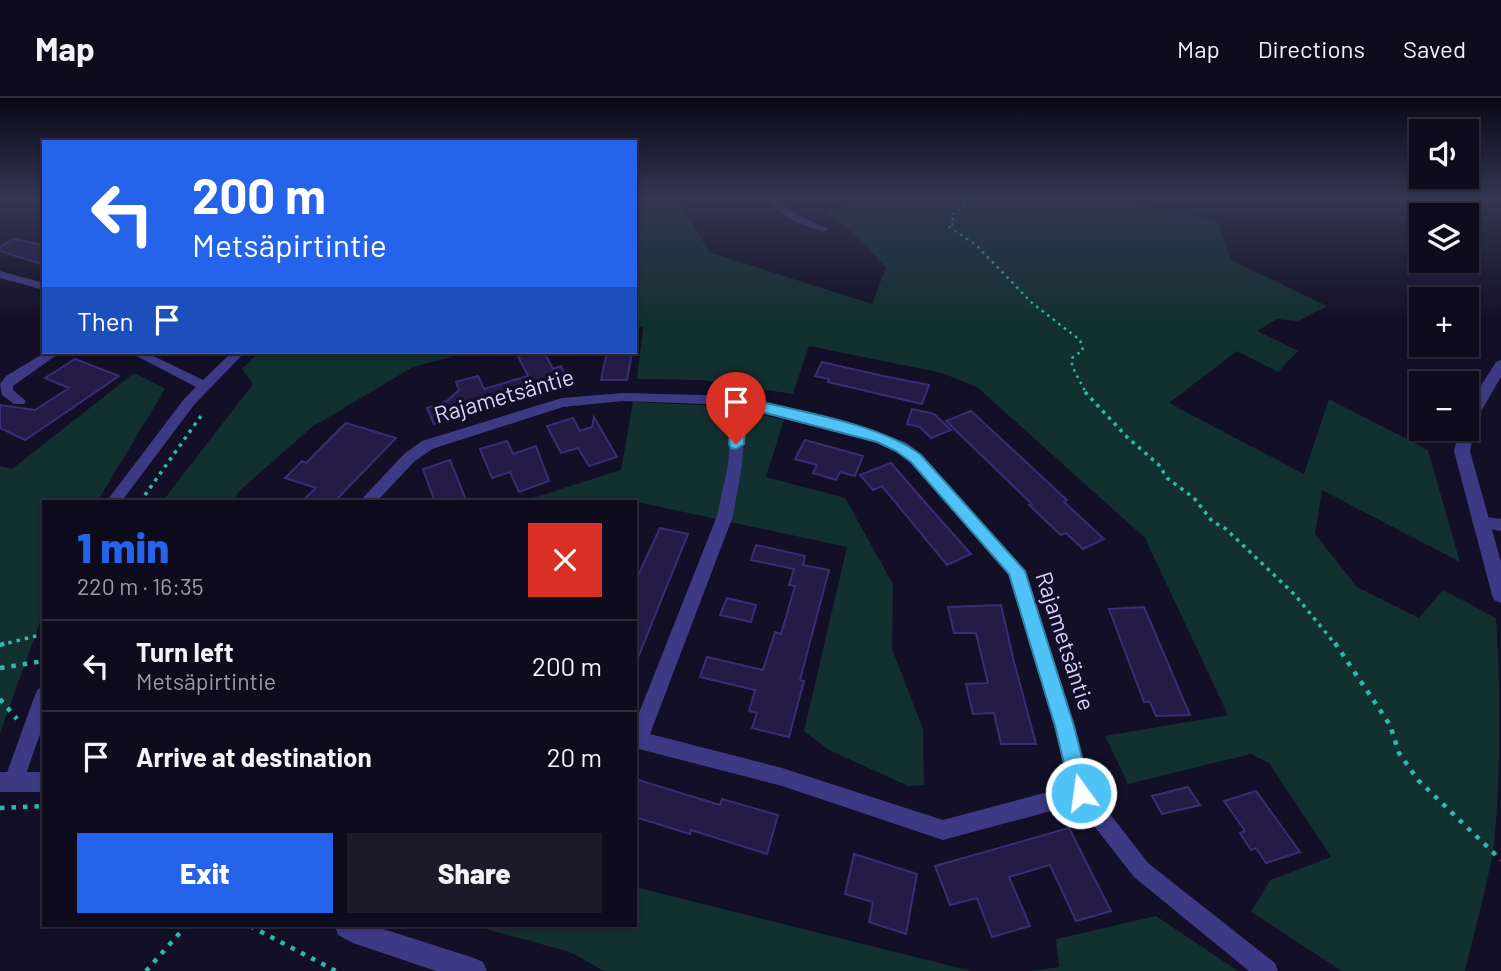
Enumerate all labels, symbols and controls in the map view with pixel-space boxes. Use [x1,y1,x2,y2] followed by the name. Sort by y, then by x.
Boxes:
[35,28,95,68] text: Map
[1177,34,1220,63] text: Map
[1258,34,1365,63] text: Directions
[1403,34,1466,63] text: Saved
[1409,119,1479,441] map controls
[1409,119,1479,189] button: sound
[192,165,326,224] text: 200 m
[77,168,168,259] icon: left
[1409,203,1479,273] button: layers
[192,225,387,263] text: Metsäpirtintie
[1409,287,1479,357] button: +
[148,301,186,339] icon: arrive
[77,305,134,336] text: Then
[431,362,577,428] street label: Rajametsäntie
[1409,371,1479,441] button: −
[706,372,766,444] pin
[717,383,755,421] icon: arrive
[77,521,169,571] text: 1 min
[528,523,602,597] button: close
[1030,568,1102,714] street label: Rajametsäntie
[77,572,204,600] text: 220 m · 16:35
[136,636,234,667] text: Turn left
[77,647,115,685] icon: left
[532,650,602,681] text: 200 m
[136,667,276,695] text: Metsäpirtintie
[77,738,115,776] icon: arrive
[136,741,372,772] text: Arrive at destination
[547,741,602,772] text: 20 m
[1044,756,1118,830] position arrow
[77,833,333,913] button: Exit
[347,833,602,913] button: Share

